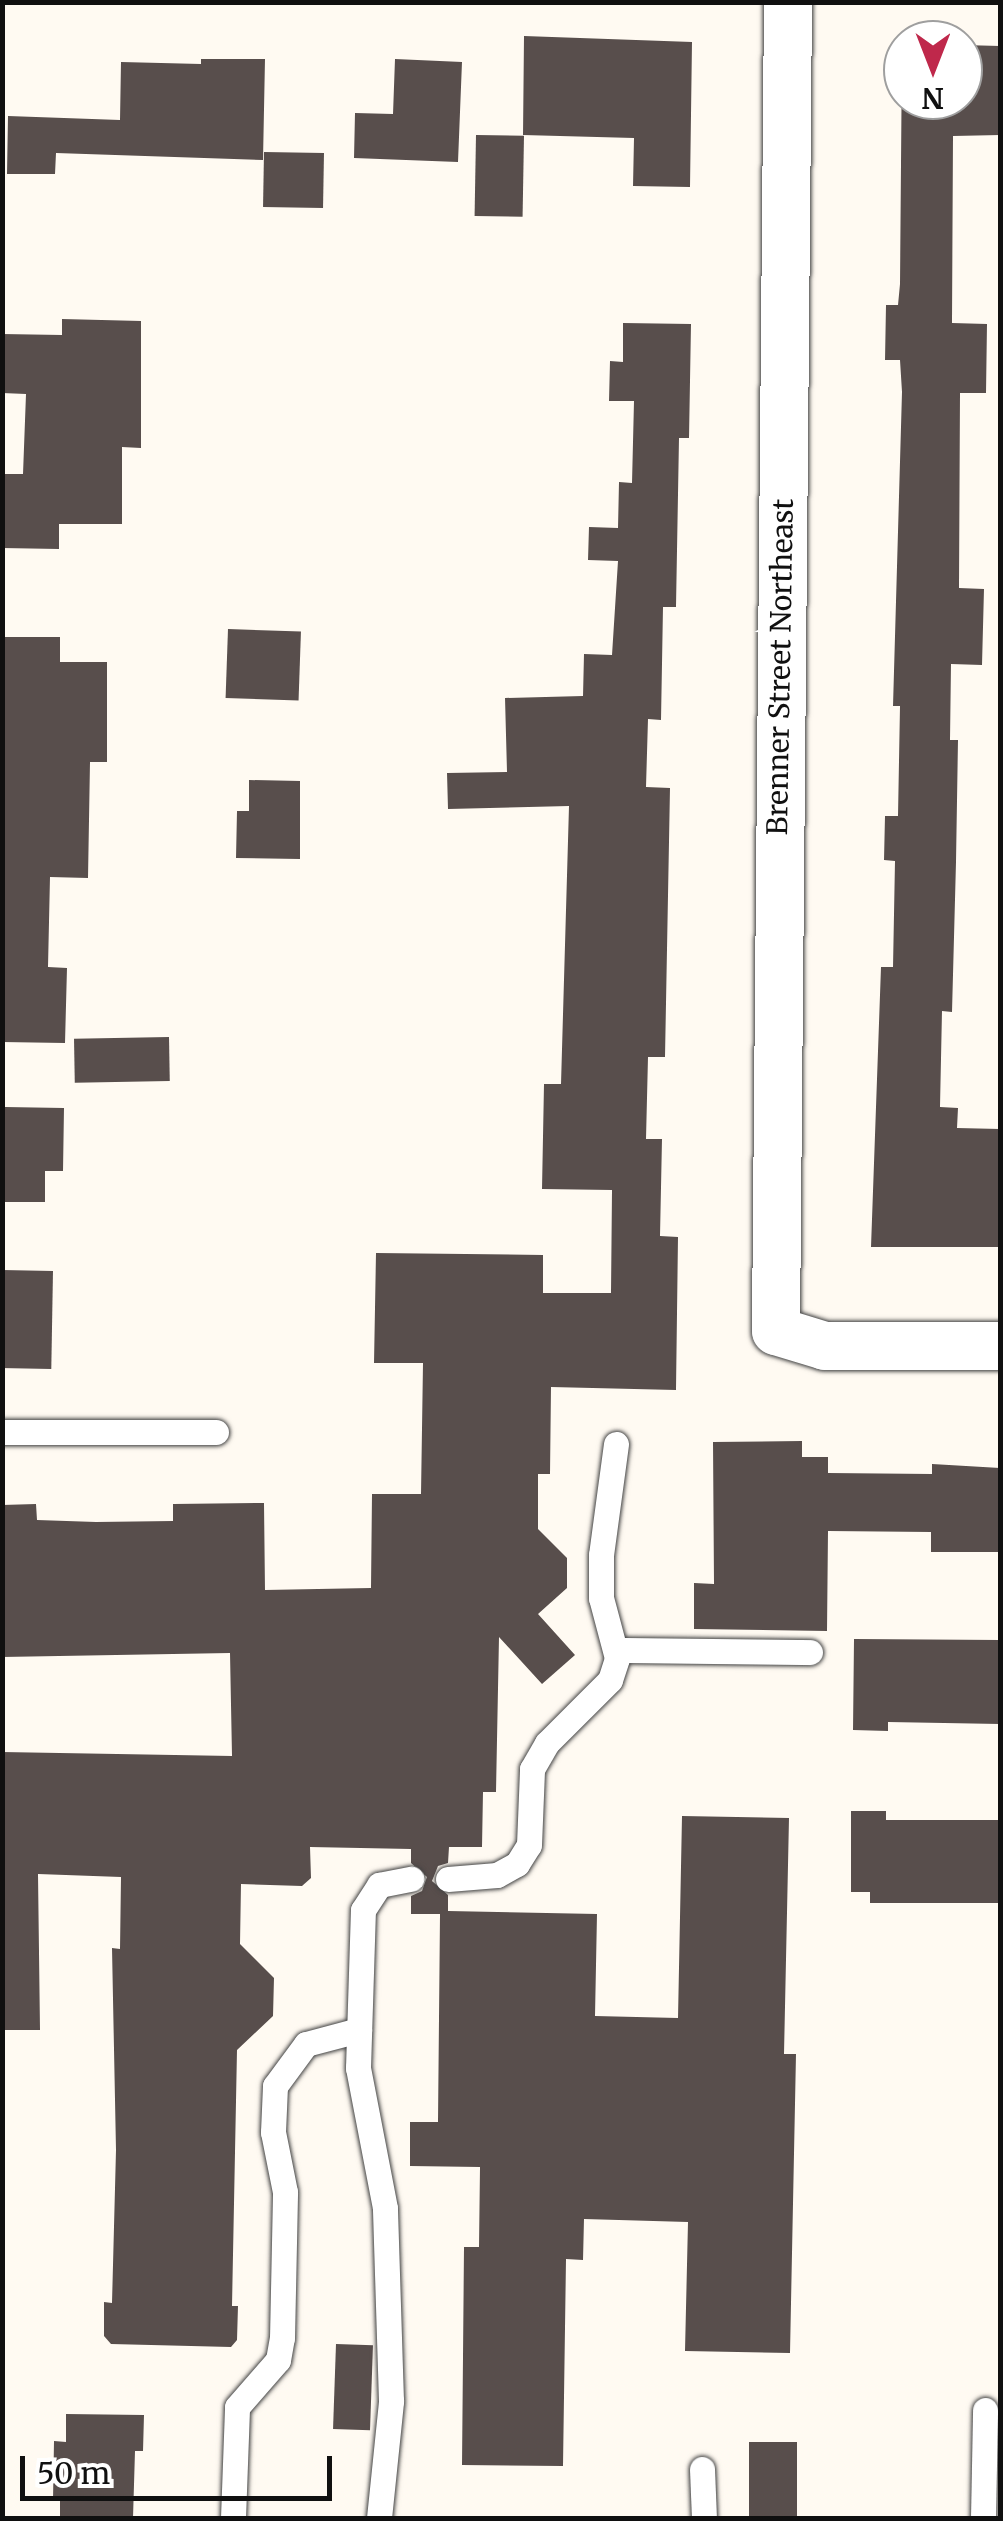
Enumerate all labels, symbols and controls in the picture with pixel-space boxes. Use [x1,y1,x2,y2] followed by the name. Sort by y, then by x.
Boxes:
[883,20,983,120] north arrow
[922,80,944,116] text: N
[760,498,800,836] street label: Brenner Street Northeast
[25,2436,338,2498] scale bar
[37,2454,110,2492] text: 50 m

